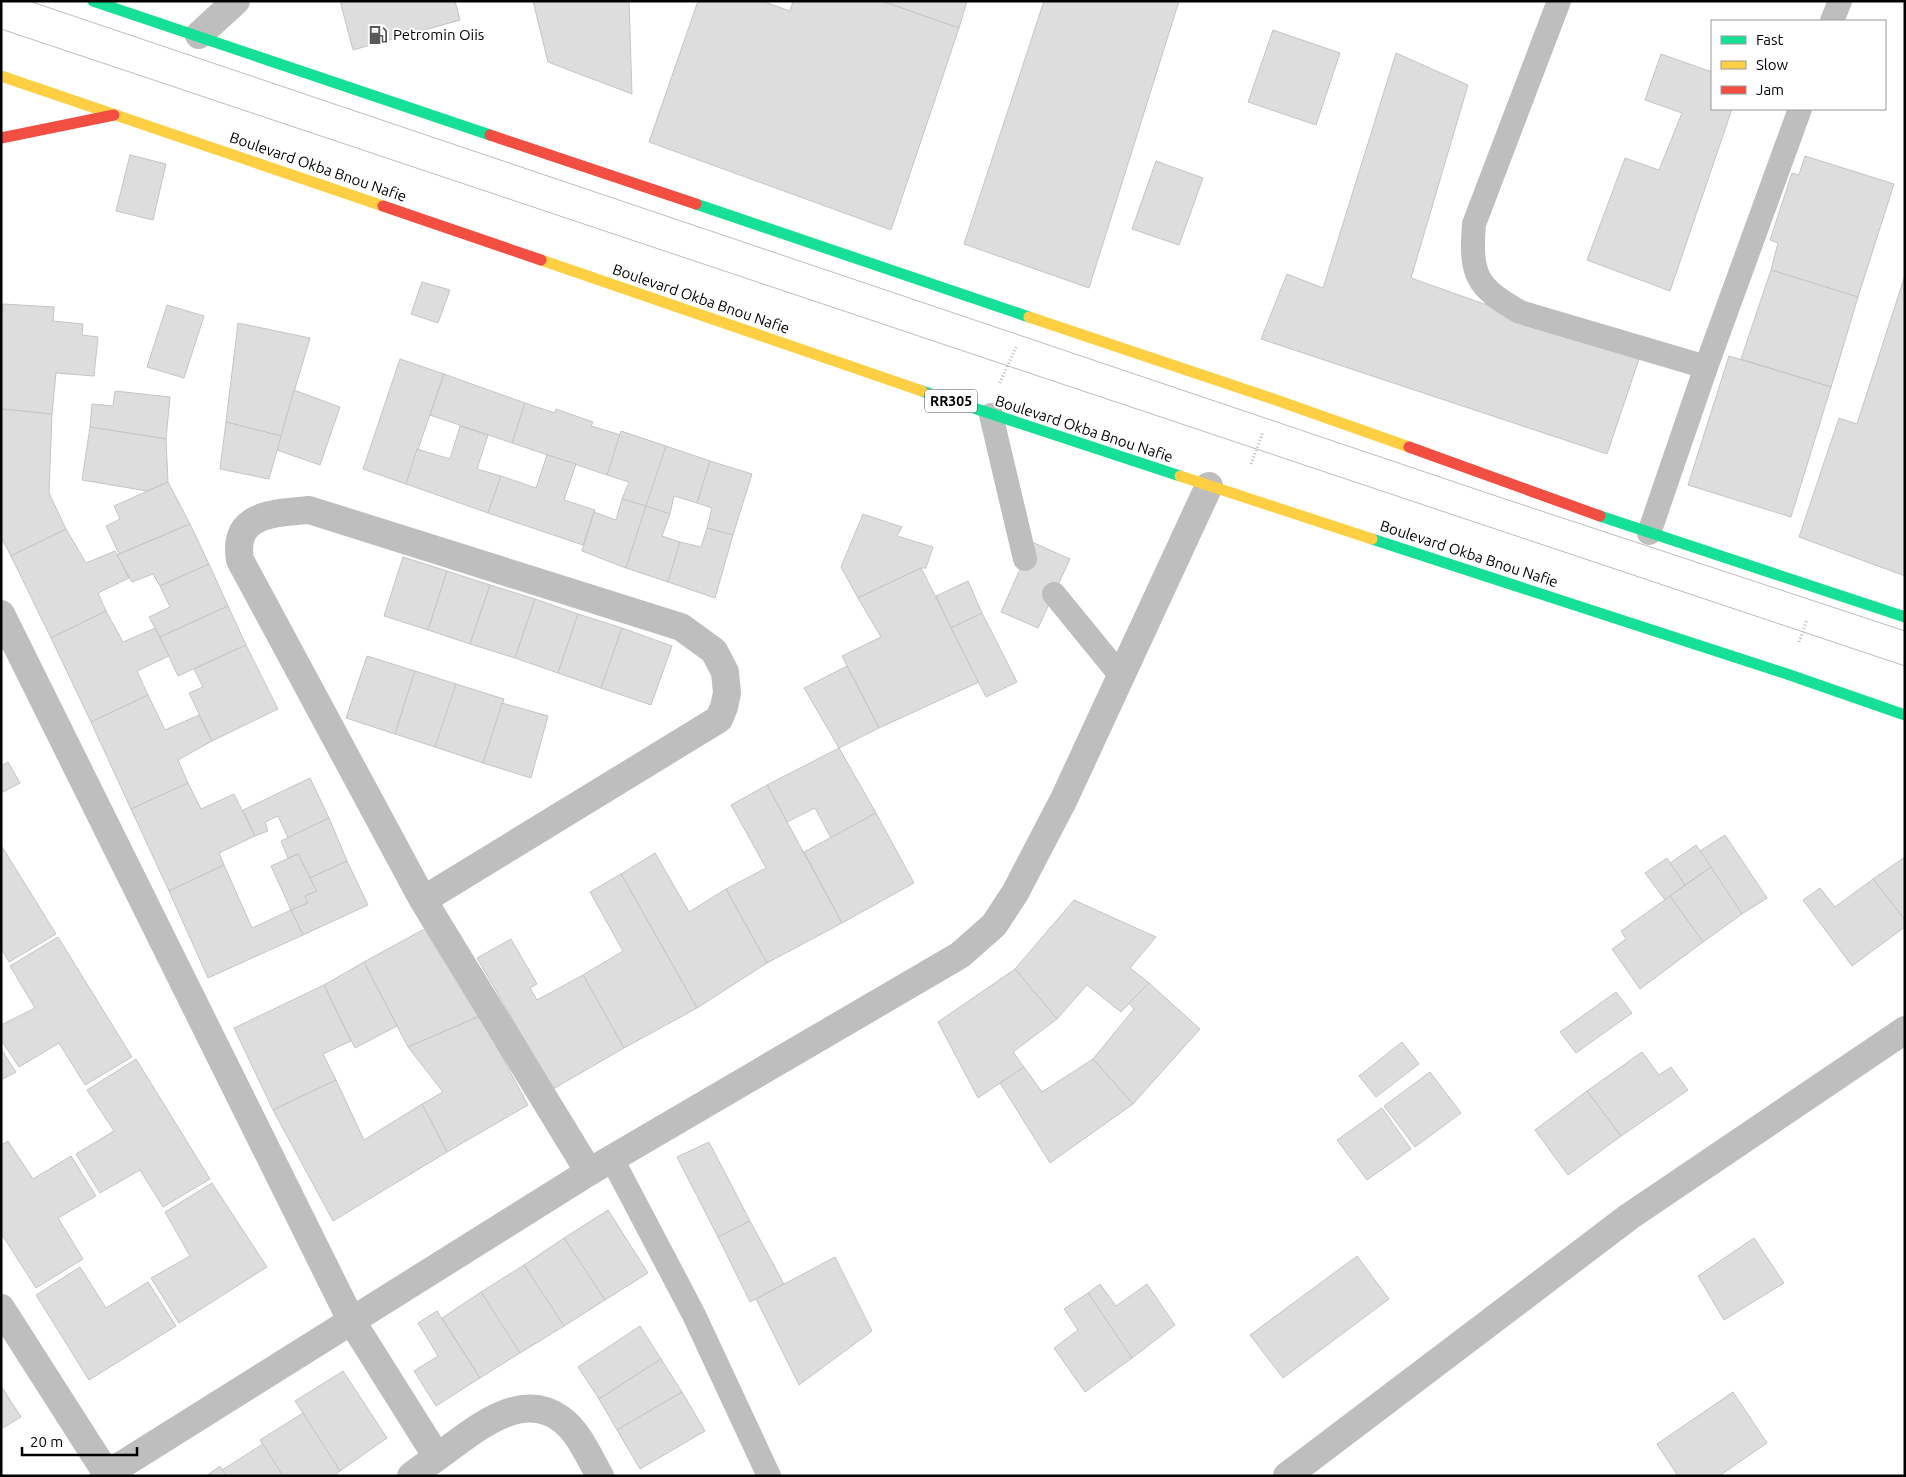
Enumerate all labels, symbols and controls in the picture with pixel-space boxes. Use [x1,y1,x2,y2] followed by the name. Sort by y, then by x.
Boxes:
[1711,20,1886,110] legend
[367,24,389,46] fuel station icon: Petromin Oiis
[393,26,484,43] place label: Petromin Oiis
[1756,31,1784,48] text: Fast
[1756,56,1789,73] text: Slow
[1756,81,1784,98] text: Jam
[227,128,409,205] street label: Boulevard Okba Bnou Nafie
[610,260,792,337] street label: Boulevard Okba Bnou Nafie
[925,390,977,412] road number: RR305
[993,392,1175,465] street label: Boulevard Okba Bnou Nafie
[1378,517,1560,590] street label: Boulevard Okba Bnou Nafie
[22,1424,138,1456] scale bar
[30,1433,63,1450] text: 20 m

